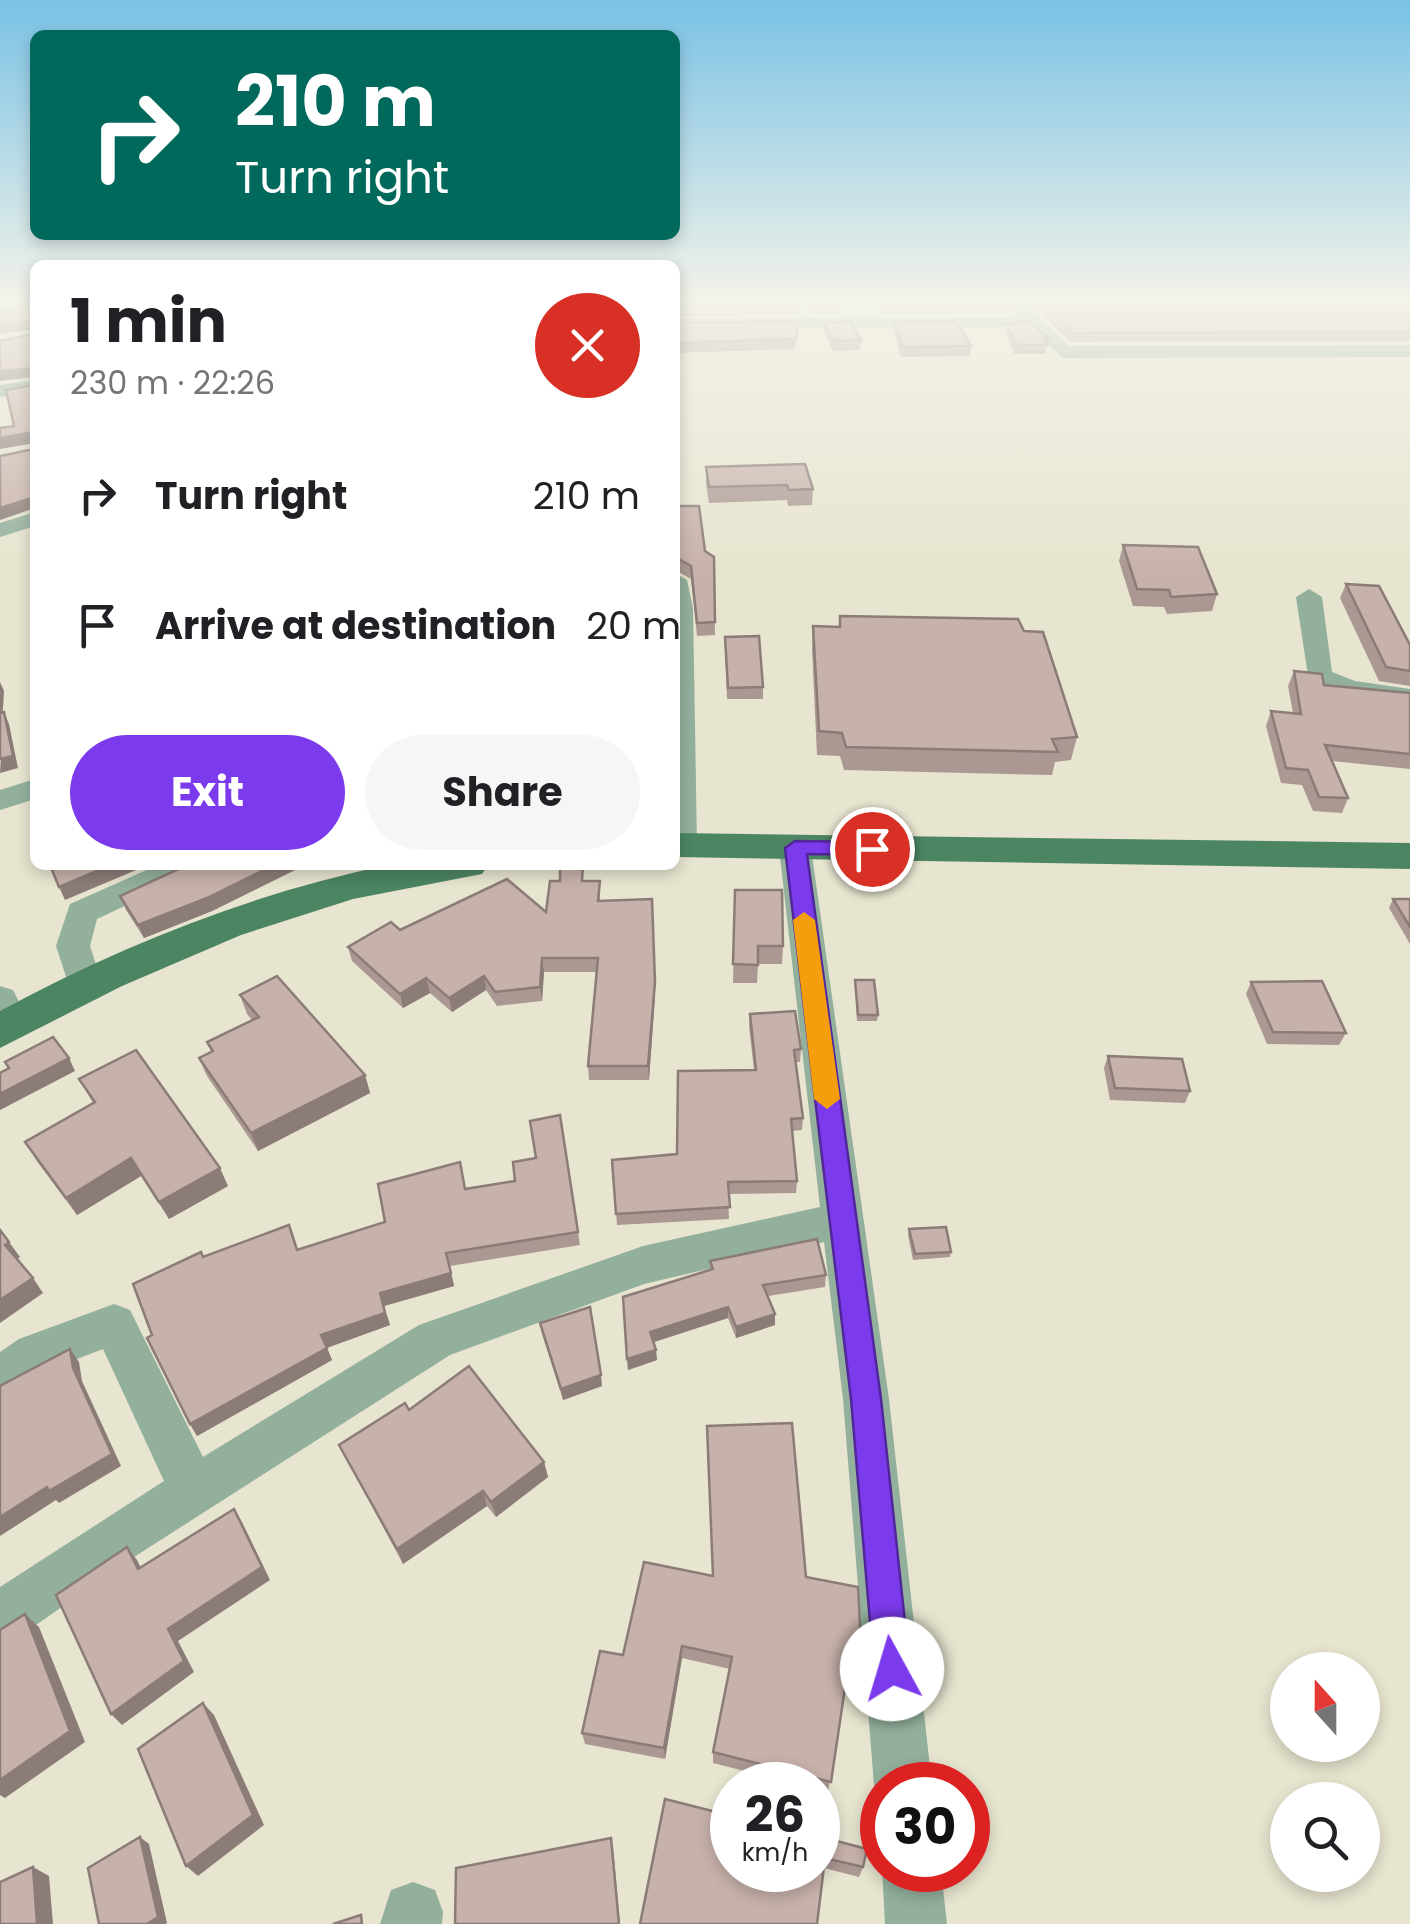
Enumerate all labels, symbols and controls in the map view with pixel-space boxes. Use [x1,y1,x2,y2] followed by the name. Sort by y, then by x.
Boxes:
[235,52,436,151] text: 210 m
[70,70,200,200] icon: right
[235,146,449,209] text: Turn right
[70,279,227,363] text: 1 min
[535,293,640,398] button: close
[70,360,275,405] text: 230 m · 22:26
[70,468,125,523] icon: right
[155,469,347,522] text: Turn right
[533,469,640,522] text: 210 m
[70,598,125,653] icon: arrive
[155,599,556,652] text: Arrive at destination
[586,599,681,652] text: 20 m
[70,735,345,850] button: Exit
[365,735,640,850] button: Share
[830,807,915,892] pin
[845,822,900,877] icon: arrive
[840,1617,944,1721] position arrow
[1270,1652,1380,1762] north arrow
[1270,1652,1380,1892] map controls
[860,1762,990,1892] speed limit sign: 30
[745,1779,805,1850] text: 26
[1270,1782,1380,1892] button: search
[742,1835,808,1870] text: km/h

